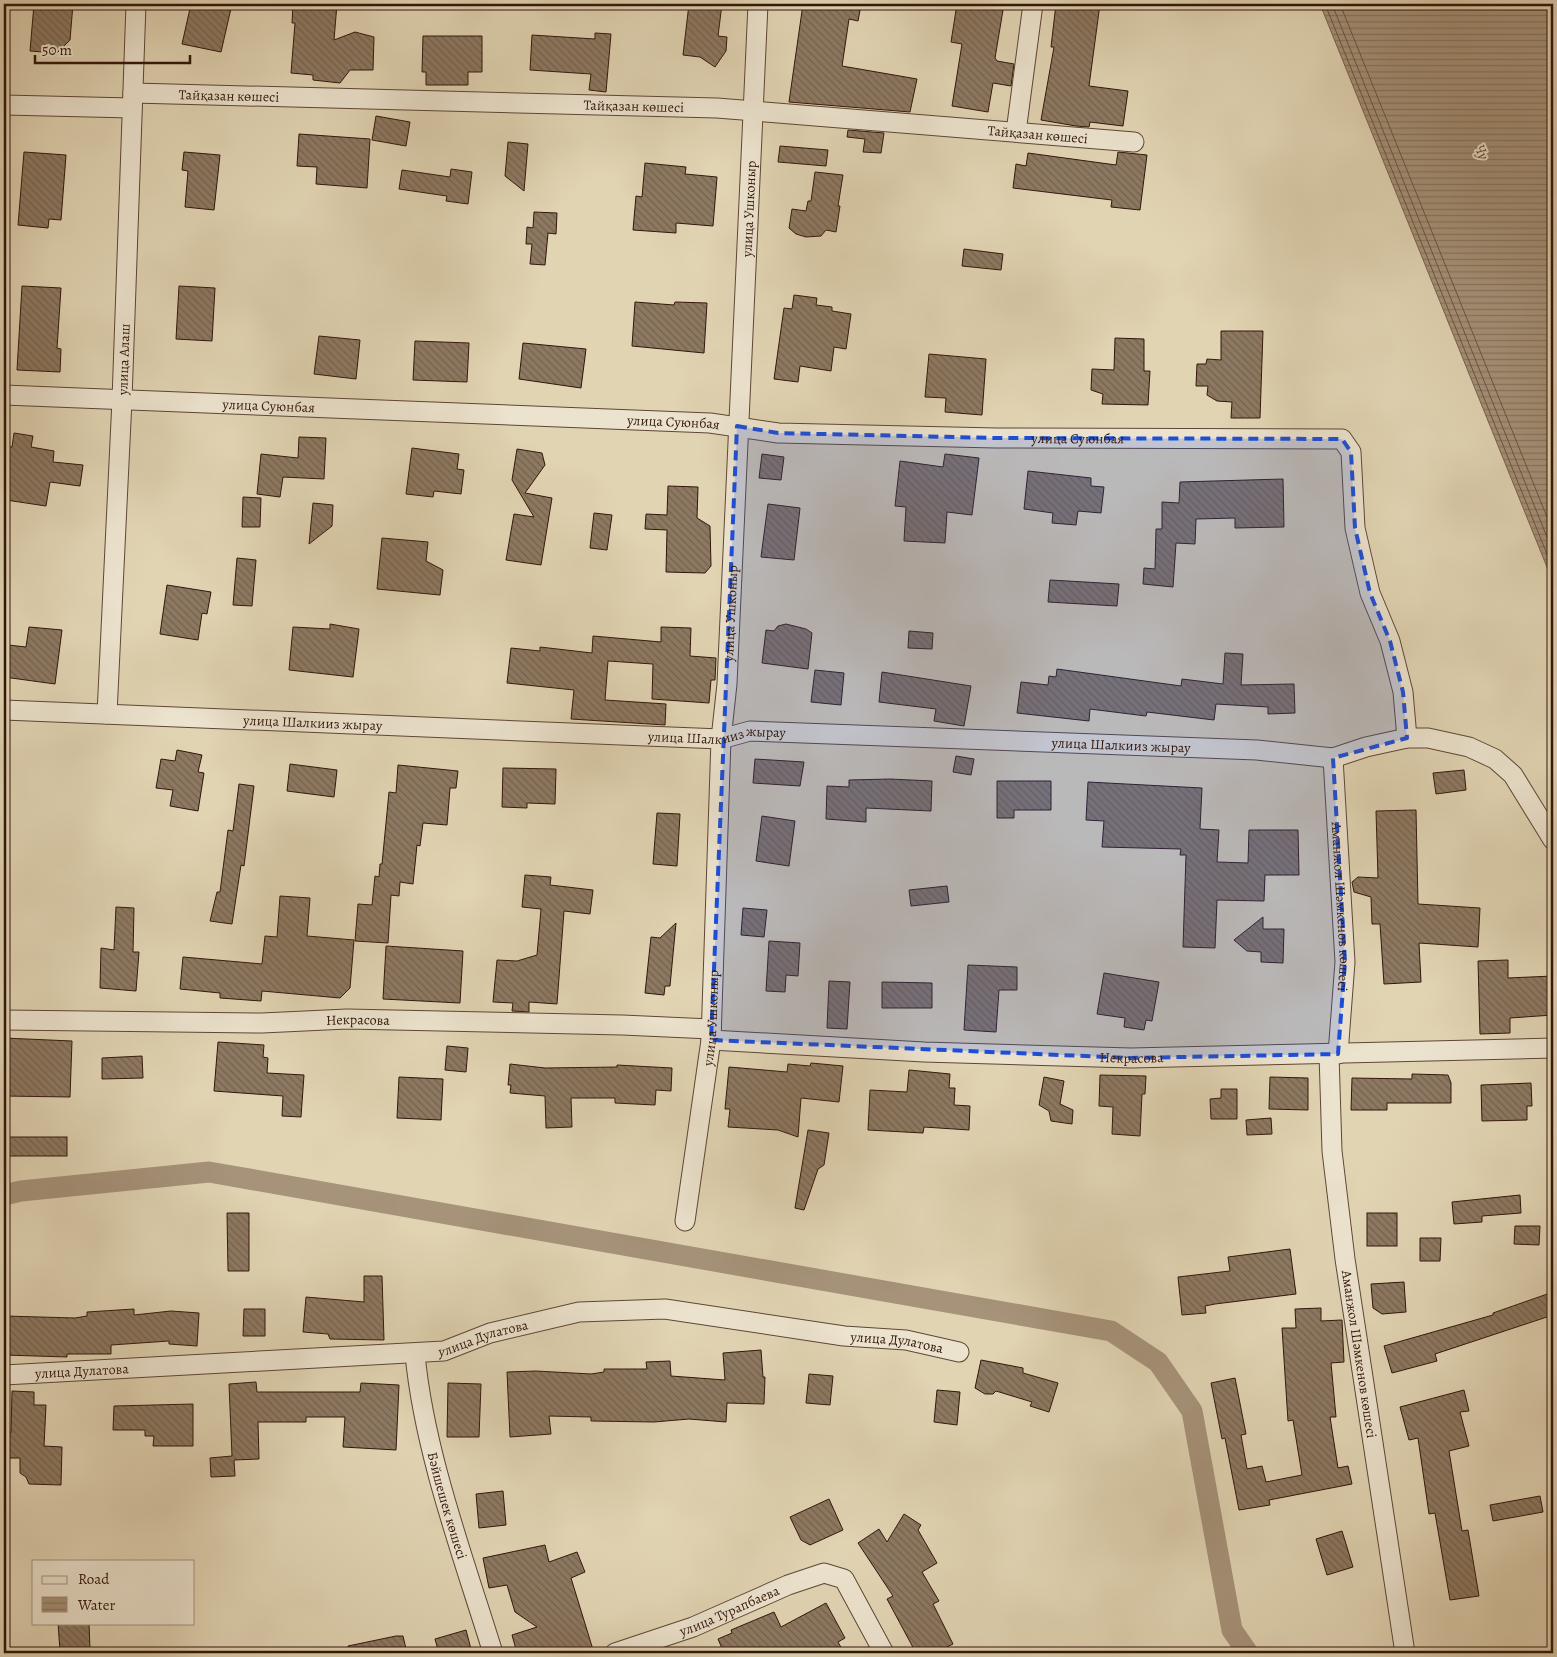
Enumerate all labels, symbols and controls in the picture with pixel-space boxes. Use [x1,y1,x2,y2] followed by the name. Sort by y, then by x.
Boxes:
[35,32,190,64] scale bar
[42,40,72,60] text: 50 m
[178,85,280,107] street label: Тайқазан көшесі
[583,96,684,117] street label: Тайқазан көшесі
[987,121,1089,148] street label: Тайқазан көшесі
[1470,141,1494,163] water label: Чу
[737,160,761,259] street label: улица Ушконыр
[113,323,135,397] street label: улица Алаш
[221,395,316,417] street label: улица Суюнбая
[626,411,721,434] street label: улица Суюнбая
[1030,429,1124,448] street label: улица Суюнбая
[719,565,742,663] street label: улица Ушконыр
[242,711,383,735] street label: улица Шалкииз жырау
[647,722,787,749] street label: улица Шалкииз жырау
[1050,733,1191,758] street label: улица Шалкииз жырау
[1327,821,1354,992] street label: Аманжол Шәмкенов көшесі
[698,969,723,1068] street label: улица Ушконыр
[326,1010,391,1030] street label: Некрасова
[1099,1048,1164,1068] street label: Некрасова
[1337,1268,1381,1439] street label: Аманжол Шәмкенов көшесі
[437,1315,531,1361] street label: улица Дулатова
[849,1327,946,1358] street label: улица Дулатова
[34,1359,130,1383] street label: улица Дулатова
[423,1450,471,1562] street label: Бәйшешек көшесі
[32,1560,195,1624] legend
[78,1569,110,1589] text: Road
[676,1581,783,1641] street label: улица Турапбаева
[77,1595,115,1615] text: Water

